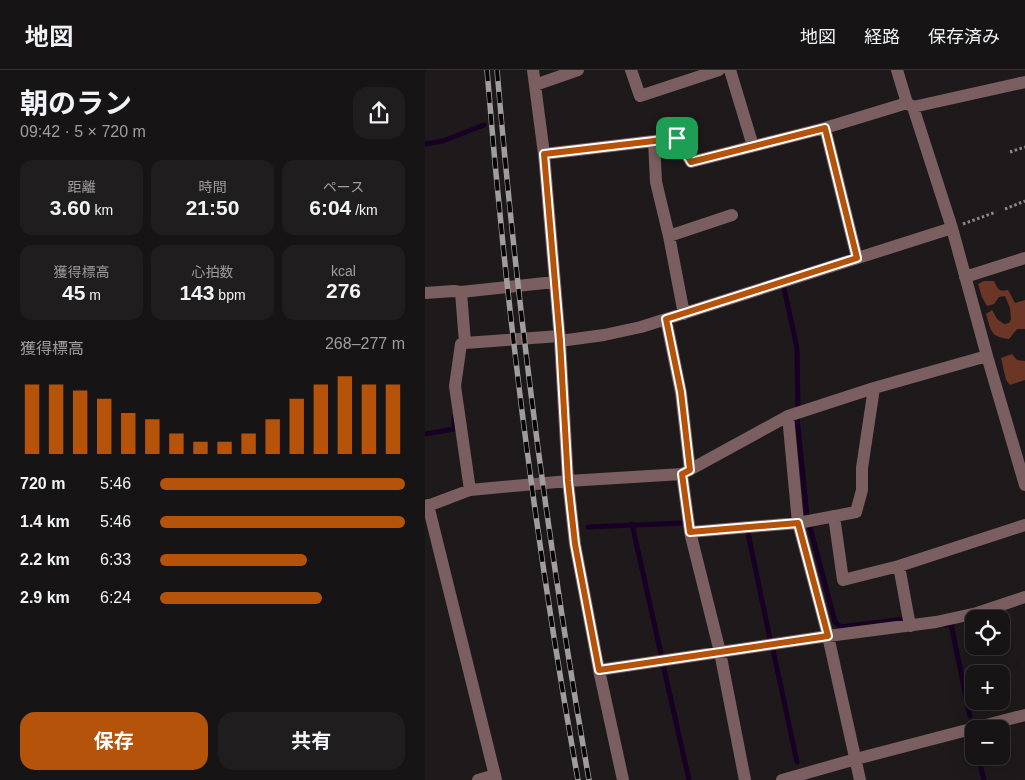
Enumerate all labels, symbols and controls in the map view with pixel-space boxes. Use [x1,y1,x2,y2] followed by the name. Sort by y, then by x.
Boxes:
[25,23,73,50] text: 地図
[800,27,836,47] text: 地図
[864,27,900,47] text: 経路
[928,27,1000,47] text: 保存済み
[353,87,405,139] button: share
[20,88,132,119] text: 朝のラン
[656,117,698,159] pin
[20,123,146,140] text: 09:42 · 5 × 720 m
[663,124,691,152] icon: arrive
[68,179,96,195] text: 距離
[199,179,227,195] text: 時間
[323,179,364,195] text: ペース
[50,196,91,219] text: 3.60
[186,196,239,219] text: 21:50
[309,196,351,219] text: 6:04
[91,202,113,218] text: km
[351,202,378,218] text: /km
[331,263,356,279] text: kcal
[54,264,110,280] text: 獲得標高
[192,264,234,280] text: 心拍数
[326,279,361,302] text: 276
[62,281,85,304] text: 45
[179,281,214,304] text: 143
[85,287,101,303] text: m
[214,287,246,303] text: bpm
[325,335,405,352] text: 268–277 m
[20,340,84,357] text: 獲得標高
[20,475,65,492] text: 720 m
[100,475,131,492] text: 5:46
[20,513,70,530] text: 1.4 km
[100,513,131,530] text: 5:46
[20,551,70,568] text: 2.2 km
[100,551,131,568] text: 6:33
[20,589,70,606] text: 2.9 km
[100,589,131,606] text: 6:24
[965,610,1010,765] map controls
[965,610,1010,655] button: locate
[965,665,1010,710] button: +
[20,712,208,770] button: 保存
[218,712,405,770] button: 共有
[965,720,1010,765] button: −

